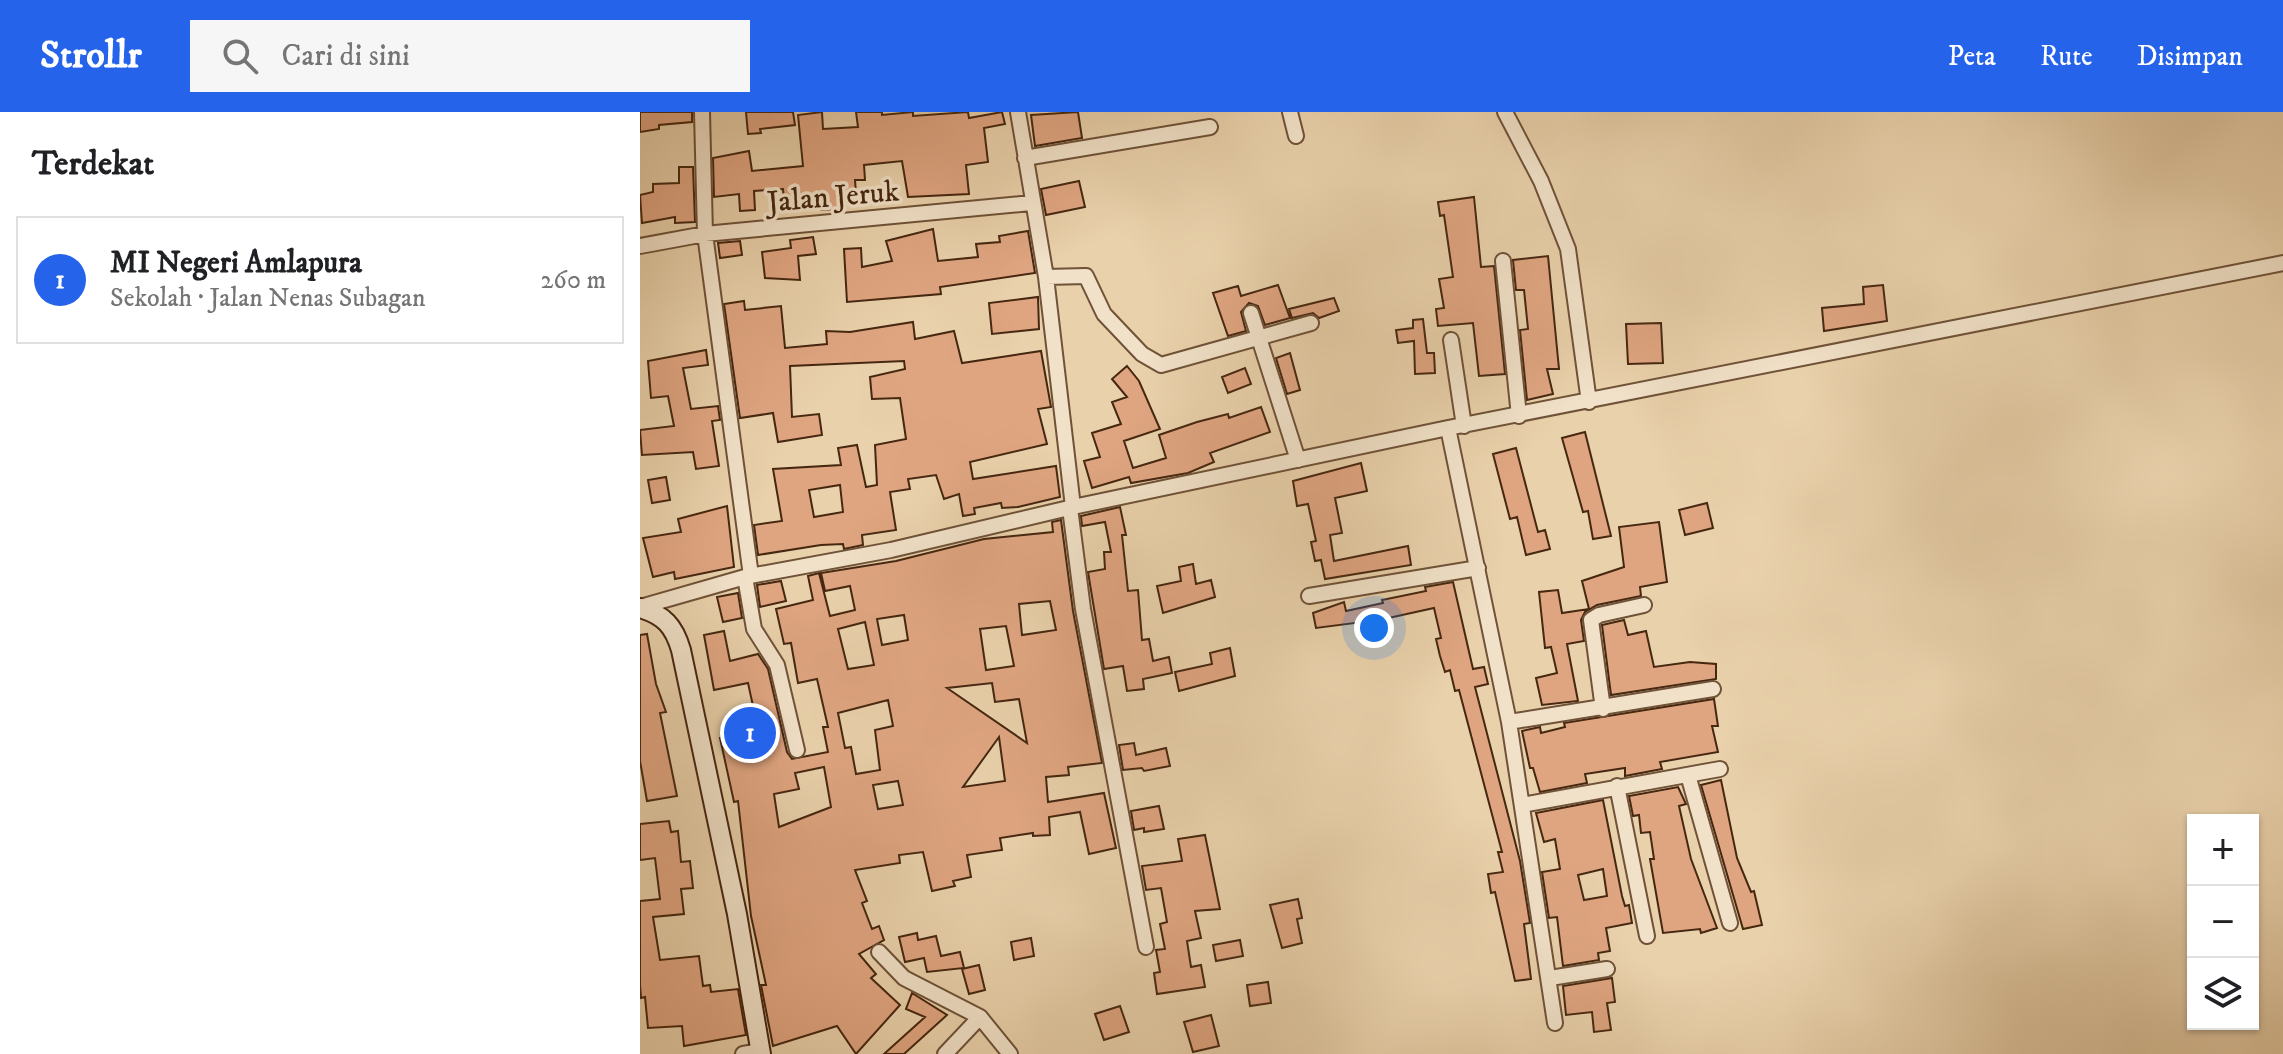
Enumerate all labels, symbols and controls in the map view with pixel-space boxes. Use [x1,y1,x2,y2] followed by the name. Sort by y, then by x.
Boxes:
[190,20,750,92] search box
[40,32,142,80] text: Strollr
[218,34,262,78] icon: search
[282,38,410,75] text: Cari di sini
[1948,39,1996,74] text: Peta
[2040,39,2093,74] text: Rute
[2137,39,2243,74] text: Disimpan
[32,143,154,185] text: Terdekat
[763,173,901,222] street label: Jalan Jeruk
[110,245,362,282] text: MI Negeri Amlapura
[55,264,65,297] text: 1
[541,264,606,297] text: 260 m
[110,282,426,315] text: Sekolah · Jalan Nenas Subagan
[1354,608,1394,648] your location
[724,703,776,763] pin: 1
[2187,814,2259,1030] map controls
[2187,814,2259,886] button: +
[2187,886,2259,958] button: −
[2187,958,2259,1030] button: layers

